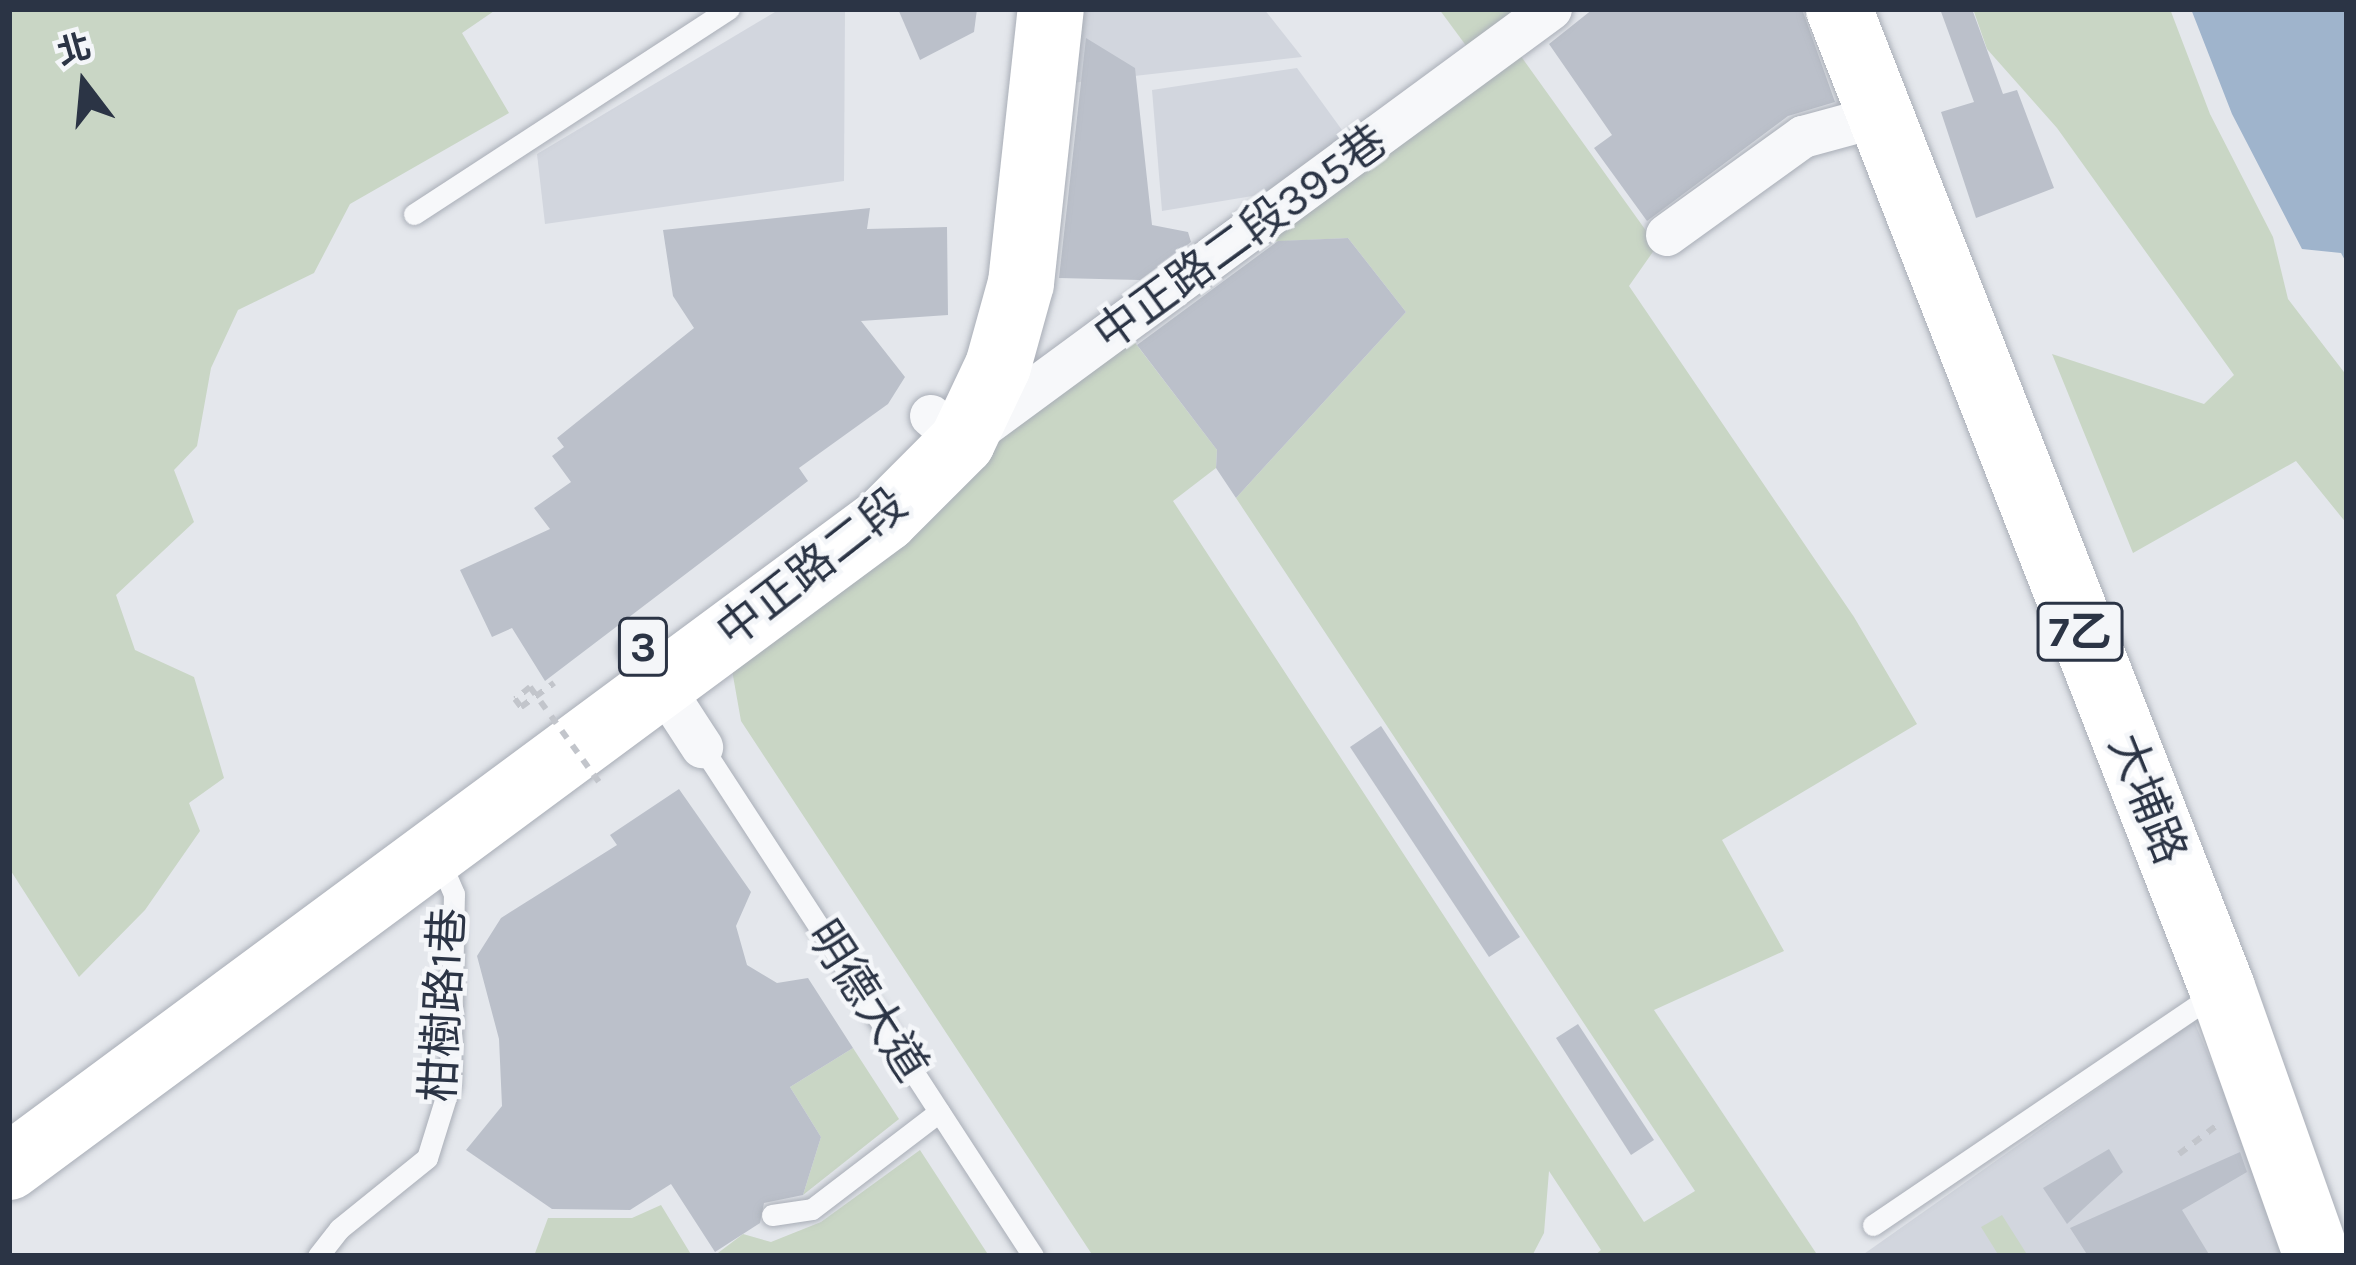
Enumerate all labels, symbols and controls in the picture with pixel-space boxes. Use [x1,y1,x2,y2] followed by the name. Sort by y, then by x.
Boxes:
[24,24,144,144] north arrow
[53,27,95,72] text: 北
[1084,114,1398,362] street label: 中正路二段395巷
[707,477,917,659] street label: 中正路二段
[2035,596,2125,668] road number: 7乙
[616,611,670,683] road number: 3
[2097,726,2197,872] street label: 大埔路
[412,906,476,1104] street label: 柑樹路1巷
[795,911,939,1091] street label: 明德大道

